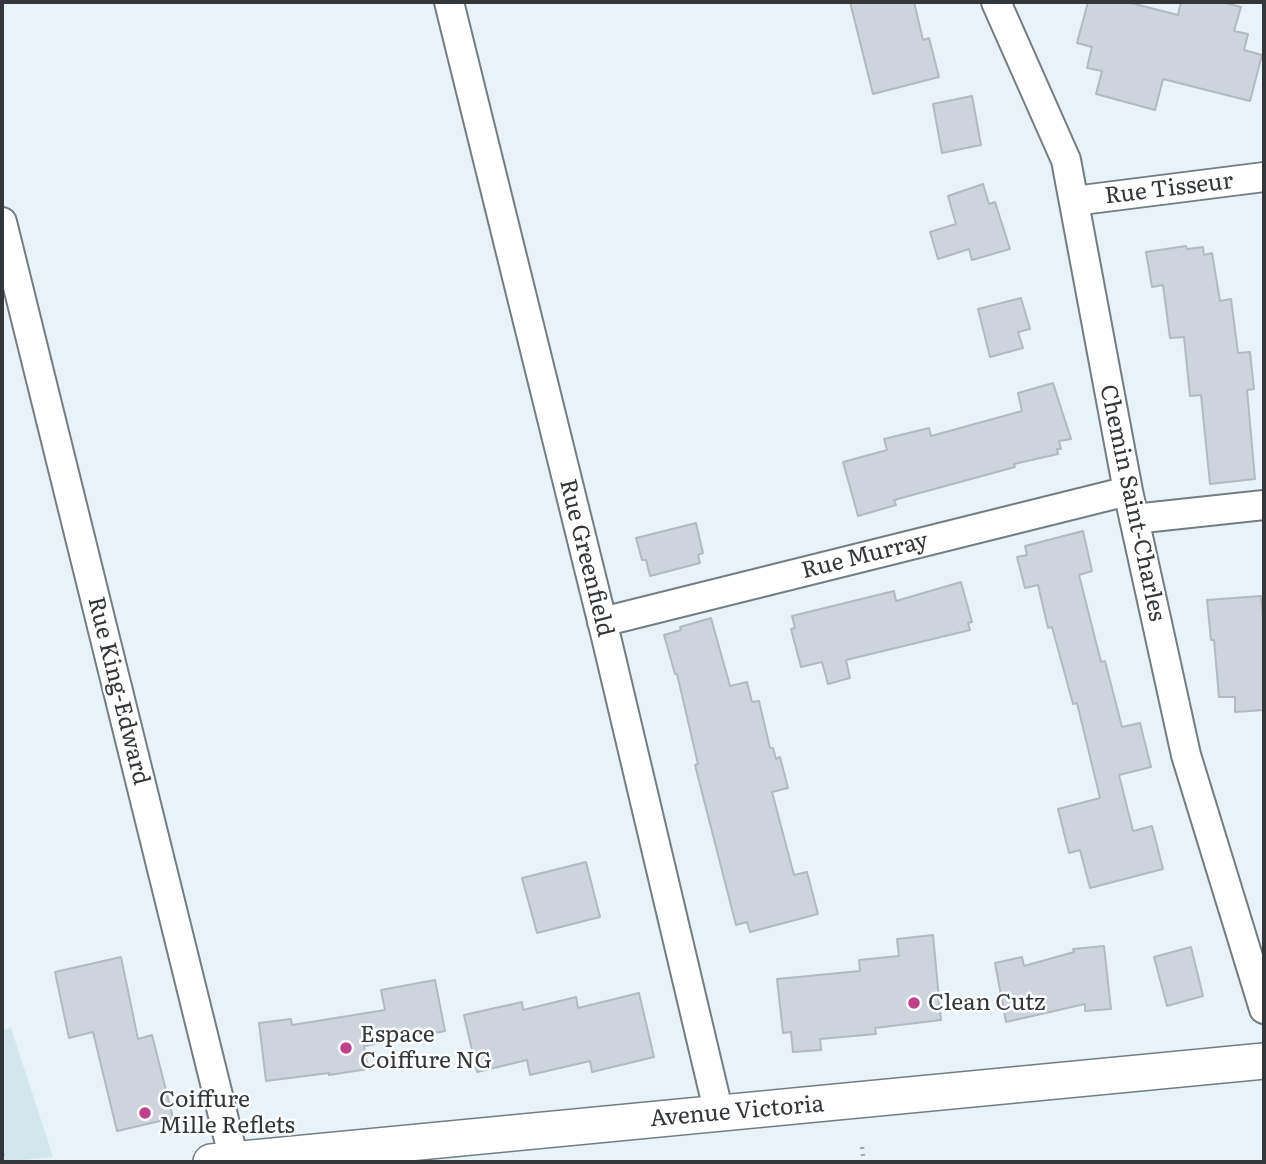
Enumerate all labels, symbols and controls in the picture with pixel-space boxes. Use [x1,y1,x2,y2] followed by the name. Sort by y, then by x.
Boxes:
[1103,167,1235,211] street label: Rue Tisseur
[1093,382,1171,624] street label: Chemin Saint-Charles
[553,476,619,640] street label: Rue Greenfield
[799,527,931,585] street label: Rue Murray
[81,594,155,788] street label: Rue King-Edward
[928,989,1045,1017] place label: Clean Cutz
[906,995,922,1011] marker: Clean Cutz
[360,1021,492,1075] place label: Espace Coiffure NG
[338,1040,354,1056] marker: Espace Coiffure NG
[159,1086,295,1140] place label: Coiffure Mille Reflets
[649,1091,825,1133] street label: Avenue Victoria
[137,1105,153,1121] marker: Coiffure Mille Reflets

